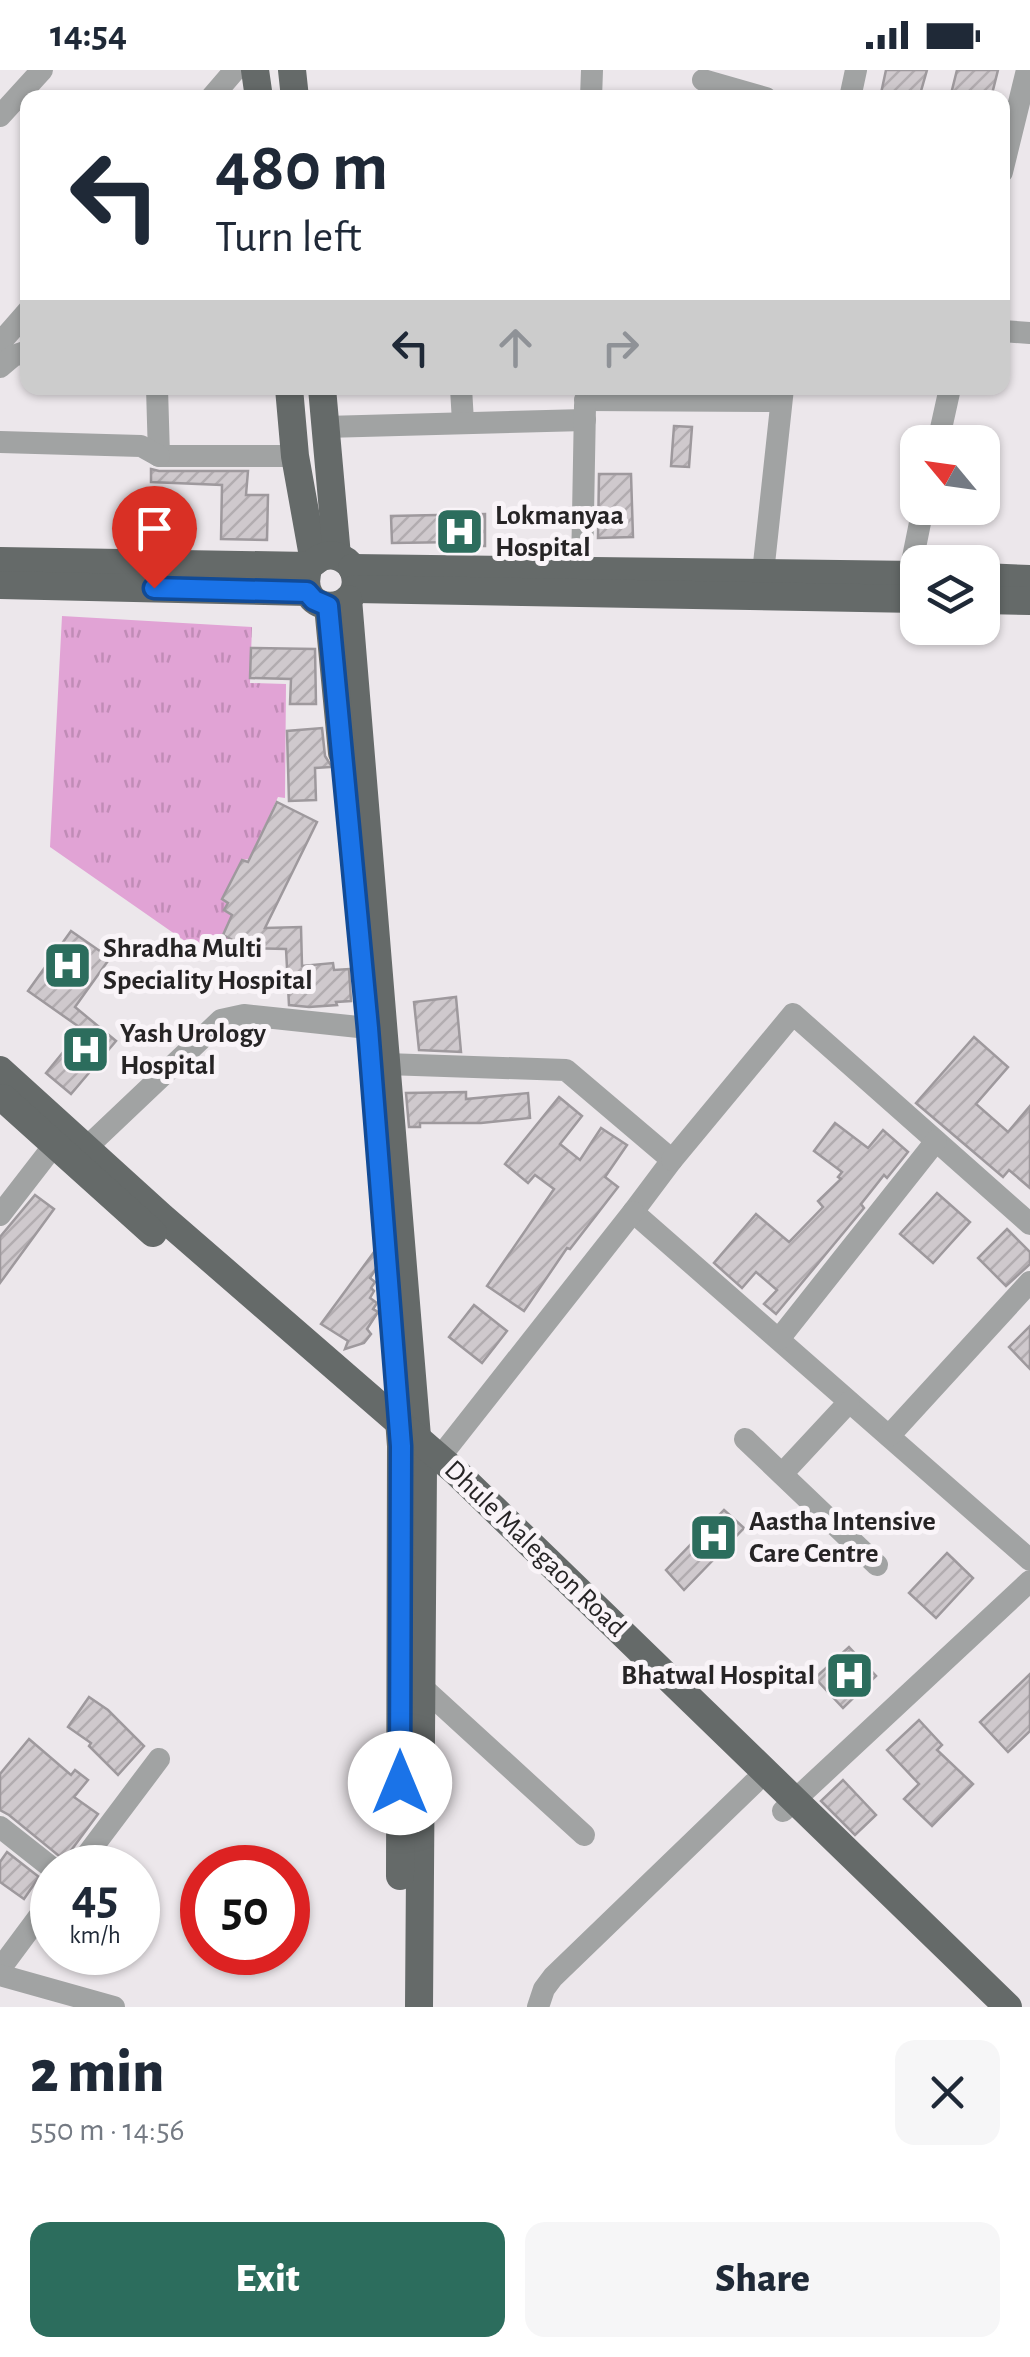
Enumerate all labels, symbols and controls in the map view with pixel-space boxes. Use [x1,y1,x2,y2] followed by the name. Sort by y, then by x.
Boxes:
[50,16,127,54] text: 14:54
[50,130,180,260] icon: left
[215,133,388,203] text: 480 m
[215,215,362,260] text: Turn left
[383,320,438,375] icon: left
[488,320,543,375] icon: ahead
[593,320,648,375] icon: right
[900,425,1000,525] north arrow
[900,425,1000,645] map controls
[112,486,197,589] pin
[127,501,182,556] icon: arrive
[495,502,624,562] place label: Lokmanyaa Hospital
[434,506,486,558] hospital icon: Lokmanyaa Hospital
[900,545,1000,645] button: layers
[103,935,313,995] place label: Shradha Multi Speciality Hospital
[42,939,94,991] hospital icon: Shradha Multi Speciality Hospital
[120,1020,267,1080] place label: Yash Urology Hospital
[59,1024,111,1076] hospital icon: Yash Urology Hospital
[439,1456,631,1642] street label: Dhule Malegaon Road
[749,1508,936,1568] place label: Aastha Intensive Care Centre
[688,1512,740,1564] hospital icon: Aastha Intensive Care Centre
[824,1650,876,1702] hospital icon: Bhatwal Hospital
[621,1662,815,1690] place label: Bhatwal Hospital
[348,1731,452,1835] position arrow
[180,1845,310,1975] speed limit sign: 50
[72,1873,118,1923] text: 45
[69,1923,121,1948] text: km/h
[895,2040,1000,2145] button: close
[30,2043,164,2103] text: 2 min
[30,2114,185,2146] text: 550 m · 14:56
[30,2222,505,2337] button: Exit
[525,2222,1000,2337] button: Share

